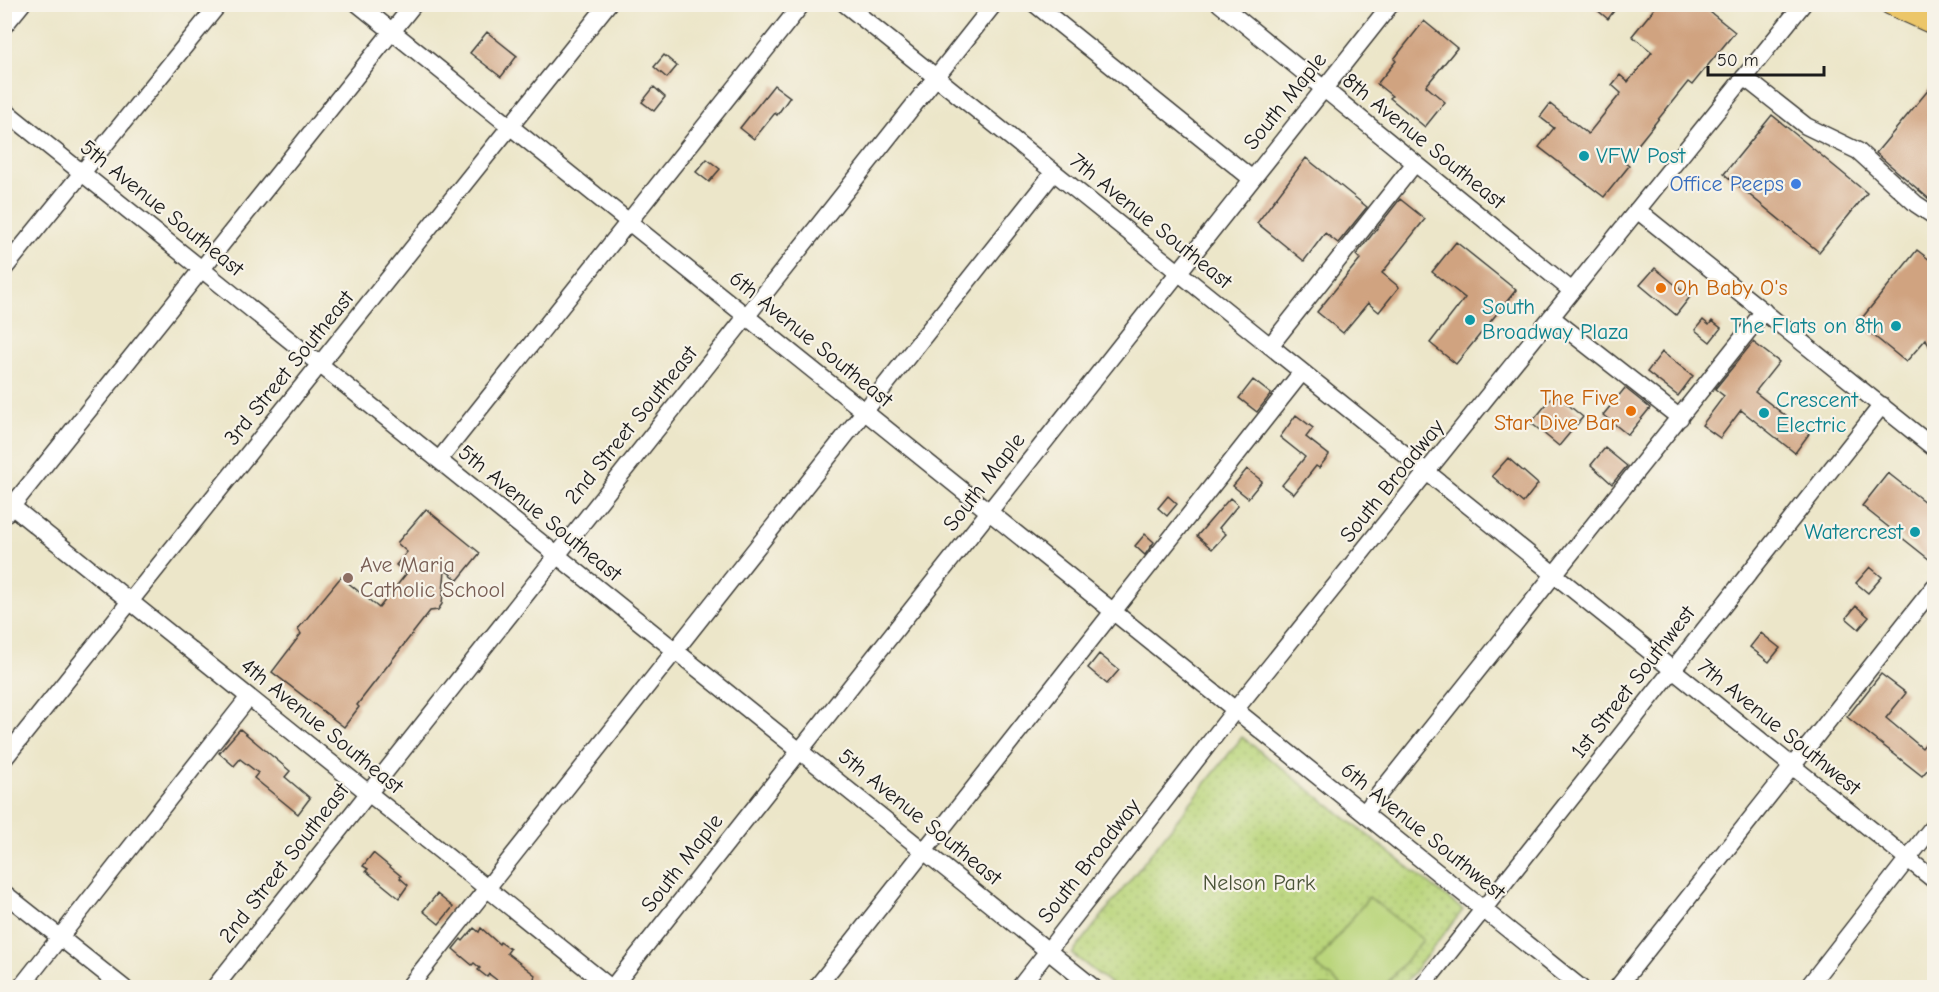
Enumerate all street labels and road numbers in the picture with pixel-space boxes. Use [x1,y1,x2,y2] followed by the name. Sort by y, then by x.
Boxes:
[1238,47,1332,155] street label: South Maple
[1337,67,1511,215] street label: 8th Avenue Southeast
[75,134,249,282] street label: 5th Avenue Southeast
[1065,148,1238,295] street label: 7th Avenue Southeast
[724,265,898,413] street label: 6th Avenue Southeast
[219,285,360,451] street label: 3rd Street Southeast
[559,340,703,509] street label: 2nd Street Southeast
[1334,414,1450,548] street label: South Broadway
[937,428,1031,536] street label: South Maple
[453,439,627,587] street label: 5th Avenue Southeast
[1565,600,1701,763] street label: 1st Street Southwest
[236,653,409,800] street label: 4th Avenue Southeast
[1692,653,1866,801] street label: 7th Avenue Southwest
[833,743,1007,891] street label: 5th Avenue Southeast
[1336,757,1511,906] street label: 6th Avenue Southwest
[213,777,355,948] street label: 2nd Street Southeast
[1032,793,1146,929] street label: South Broadway
[635,809,729,917] street label: South Maple

